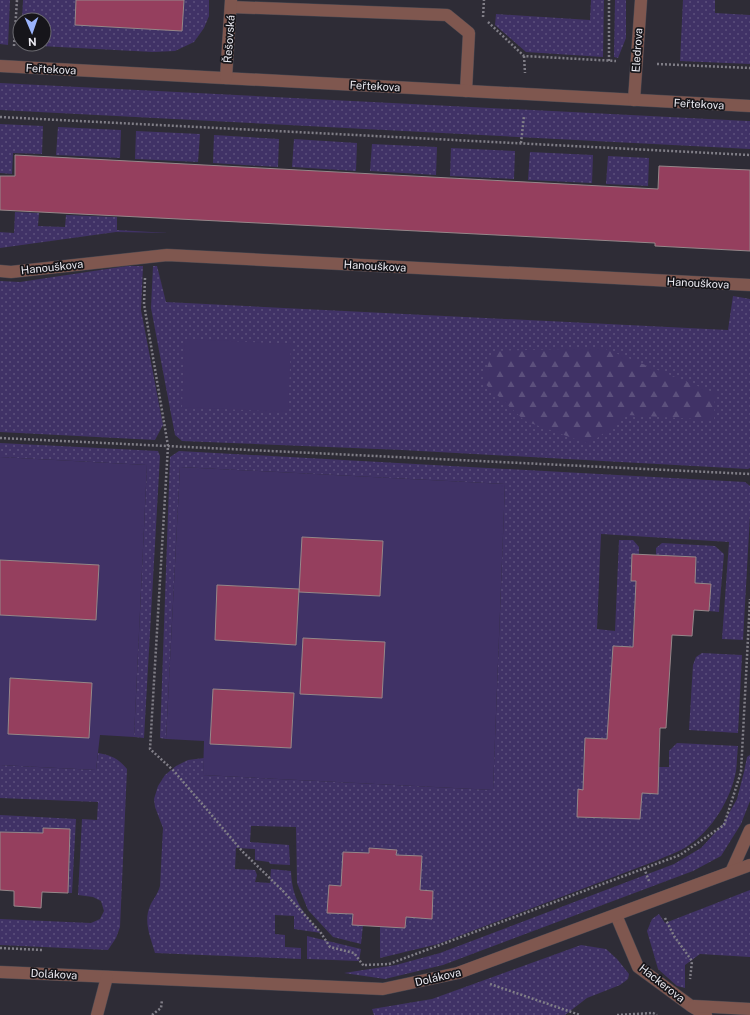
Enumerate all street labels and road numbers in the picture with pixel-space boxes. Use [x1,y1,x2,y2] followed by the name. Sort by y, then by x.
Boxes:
[221,15,237,63] street label: Řešovská
[629,27,645,73] street label: Eledrova
[25,62,77,76] street label: Feřtekova
[349,79,401,93] street label: Feřtekova
[673,97,725,111] street label: Feřtekova
[20,258,84,276] street label: Hanouškova
[343,258,407,274] street label: Hanouškova
[666,275,730,291] street label: Hanouškova
[637,962,687,1004] street label: Hackerova
[414,966,462,988] street label: Dolákova
[30,967,78,981] street label: Dolákova

